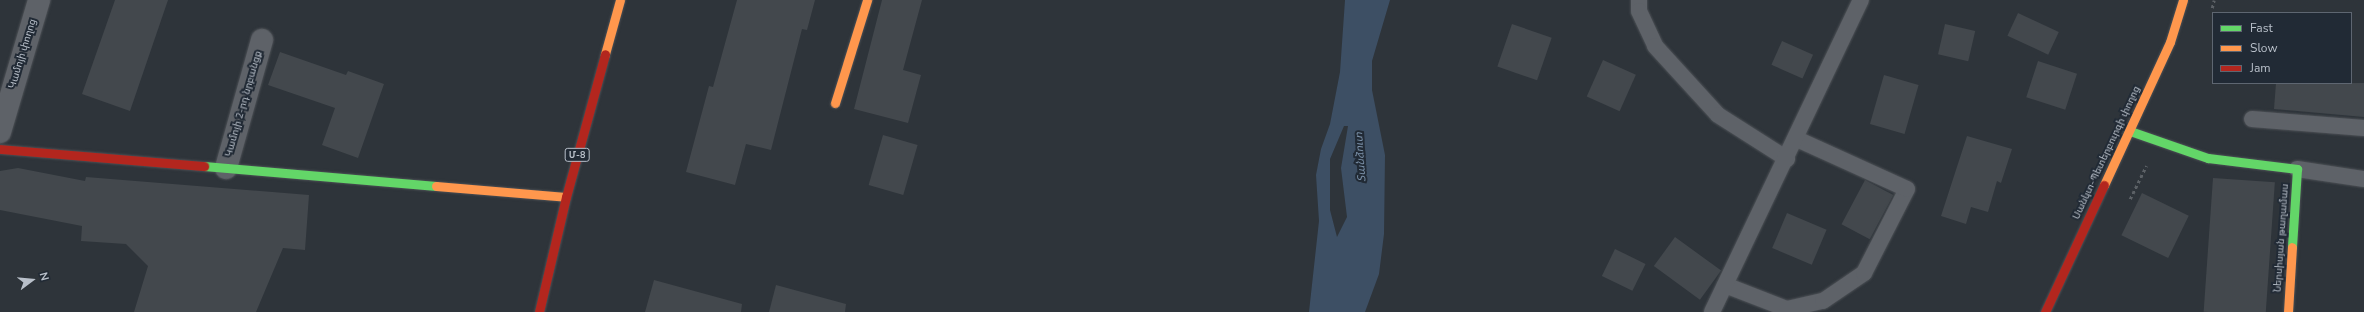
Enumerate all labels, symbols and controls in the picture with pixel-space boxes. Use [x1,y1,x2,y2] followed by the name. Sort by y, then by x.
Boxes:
[2212,12,2352,84] legend
[7,18,39,90] street label: Կամոյի փողոց
[2250,20,2273,36] text: Fast
[2250,40,2278,56] text: Slow
[223,50,265,158] street label: Կամոյի 2-րդ նրբանցք
[2250,60,2271,76] text: Jam
[2071,84,2143,222] street label: Սանկտ-Պետերբուրգի փողոց
[1353,132,1369,182] water label: Տանձուտ
[564,148,590,162] road number: Մ-8
[2272,183,2292,293] street label: Ներսիսյան թաղամաս
[12,260,52,300] north arrow
[36,271,52,283] text: N

